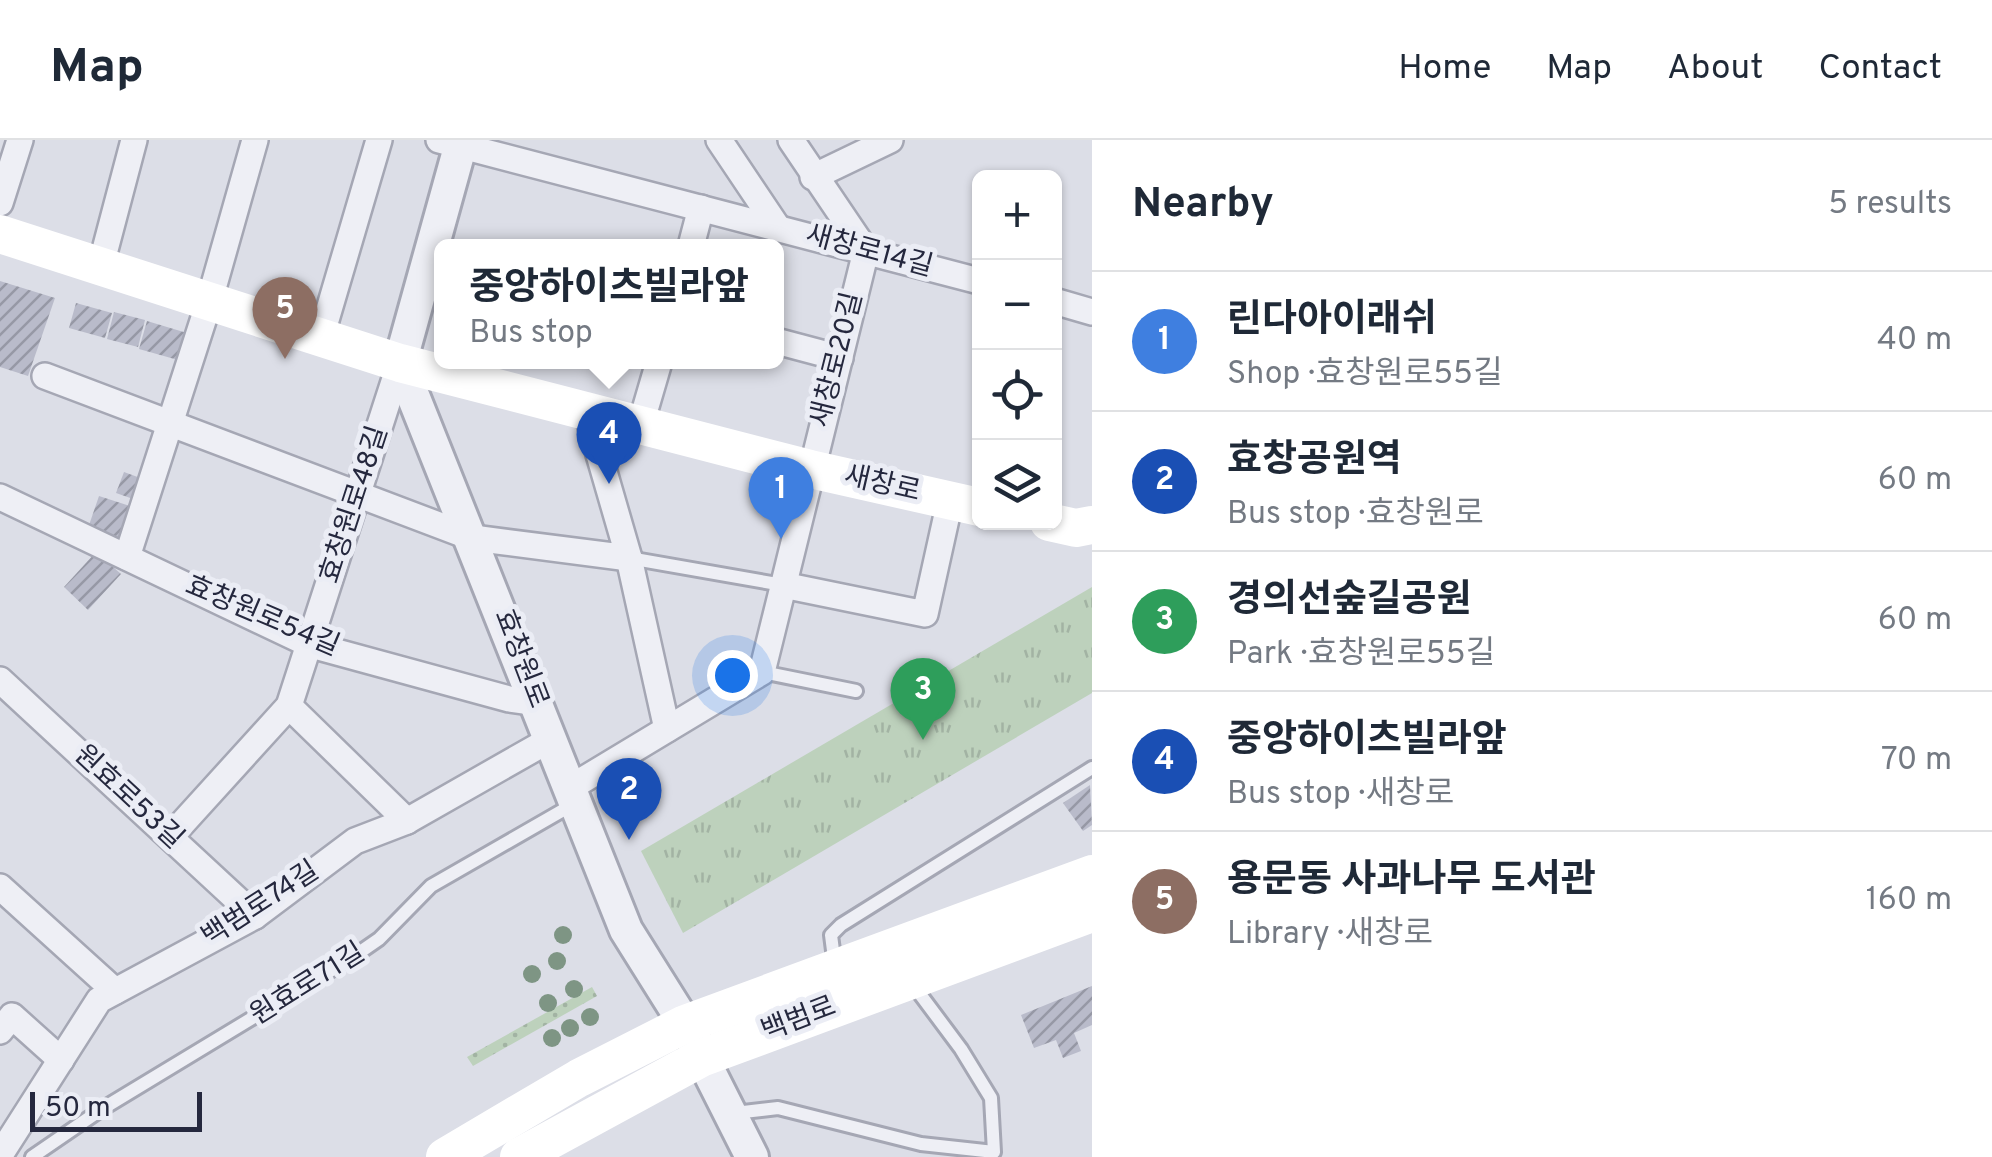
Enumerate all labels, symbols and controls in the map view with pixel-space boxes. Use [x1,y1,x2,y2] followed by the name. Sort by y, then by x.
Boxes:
[50,39,144,99] text: Map
[1398,47,1491,91] text: Home
[1546,47,1612,91] text: Map
[1667,47,1763,91] text: About
[1818,47,1942,91] text: Contact
[972,170,1062,530] map controls
[972,170,1062,260] button: +
[1132,179,1274,232] text: Nearby
[1828,185,1952,225] text: 5 results
[801,218,937,286] street label: 새창로14길
[434,239,784,369] popup
[972,260,1062,350] button: −
[469,265,749,314] text: 중앙하이츠빌라앞
[252,276,318,359] pin: 5
[804,289,872,431] street label: 새창로20길
[1227,297,1437,346] text: 린다아이래쉬
[469,314,593,354] text: Bus stop
[1158,321,1171,361] text: 1
[1877,321,1952,361] text: 40 m
[972,350,1062,440] button: locate
[1227,355,1502,395] text: Shop · 효창원로55길
[576,402,642,484] pin: 4
[313,422,397,588] street label: 효창원로48길
[1227,437,1402,486] text: 효창공원역
[972,440,1062,530] button: layers
[748,456,814,539] pin: 1
[840,459,924,511] street label: 새창로
[1155,461,1174,501] text: 2
[1878,461,1952,501] text: 60 m
[1227,495,1484,535] text: Bus stop · 효창원로
[179,568,345,666] street label: 효창원로54길
[1227,577,1472,626] text: 경의선숲길공원
[1155,601,1174,641] text: 3
[1878,601,1952,641] text: 60 m
[485,604,555,714] street label: 효창원로
[1227,635,1495,675] text: Park · 효창원로55길
[707,650,758,701] your location
[890,658,956,740] pin: 3
[1227,717,1507,766] text: 중앙하이츠빌라앞
[66,738,190,858] street label: 원효로53길
[1154,741,1175,781] text: 4
[1881,741,1952,781] text: 70 m
[596,758,662,840] pin: 2
[1227,775,1454,815] text: Bus stop · 새창로
[196,854,326,956] street label: 백범로74길
[1227,857,1596,906] text: 용문동 사과나무 도서관
[1155,881,1174,921] text: 5
[1866,881,1952,921] text: 160 m
[1227,915,1433,955] text: Library · 새창로
[244,936,372,1034] street label: 원효로71길
[756,989,842,1051] street label: 백범로
[30,1087,202,1132] scale bar
[45,1091,111,1127] text: 50 m

